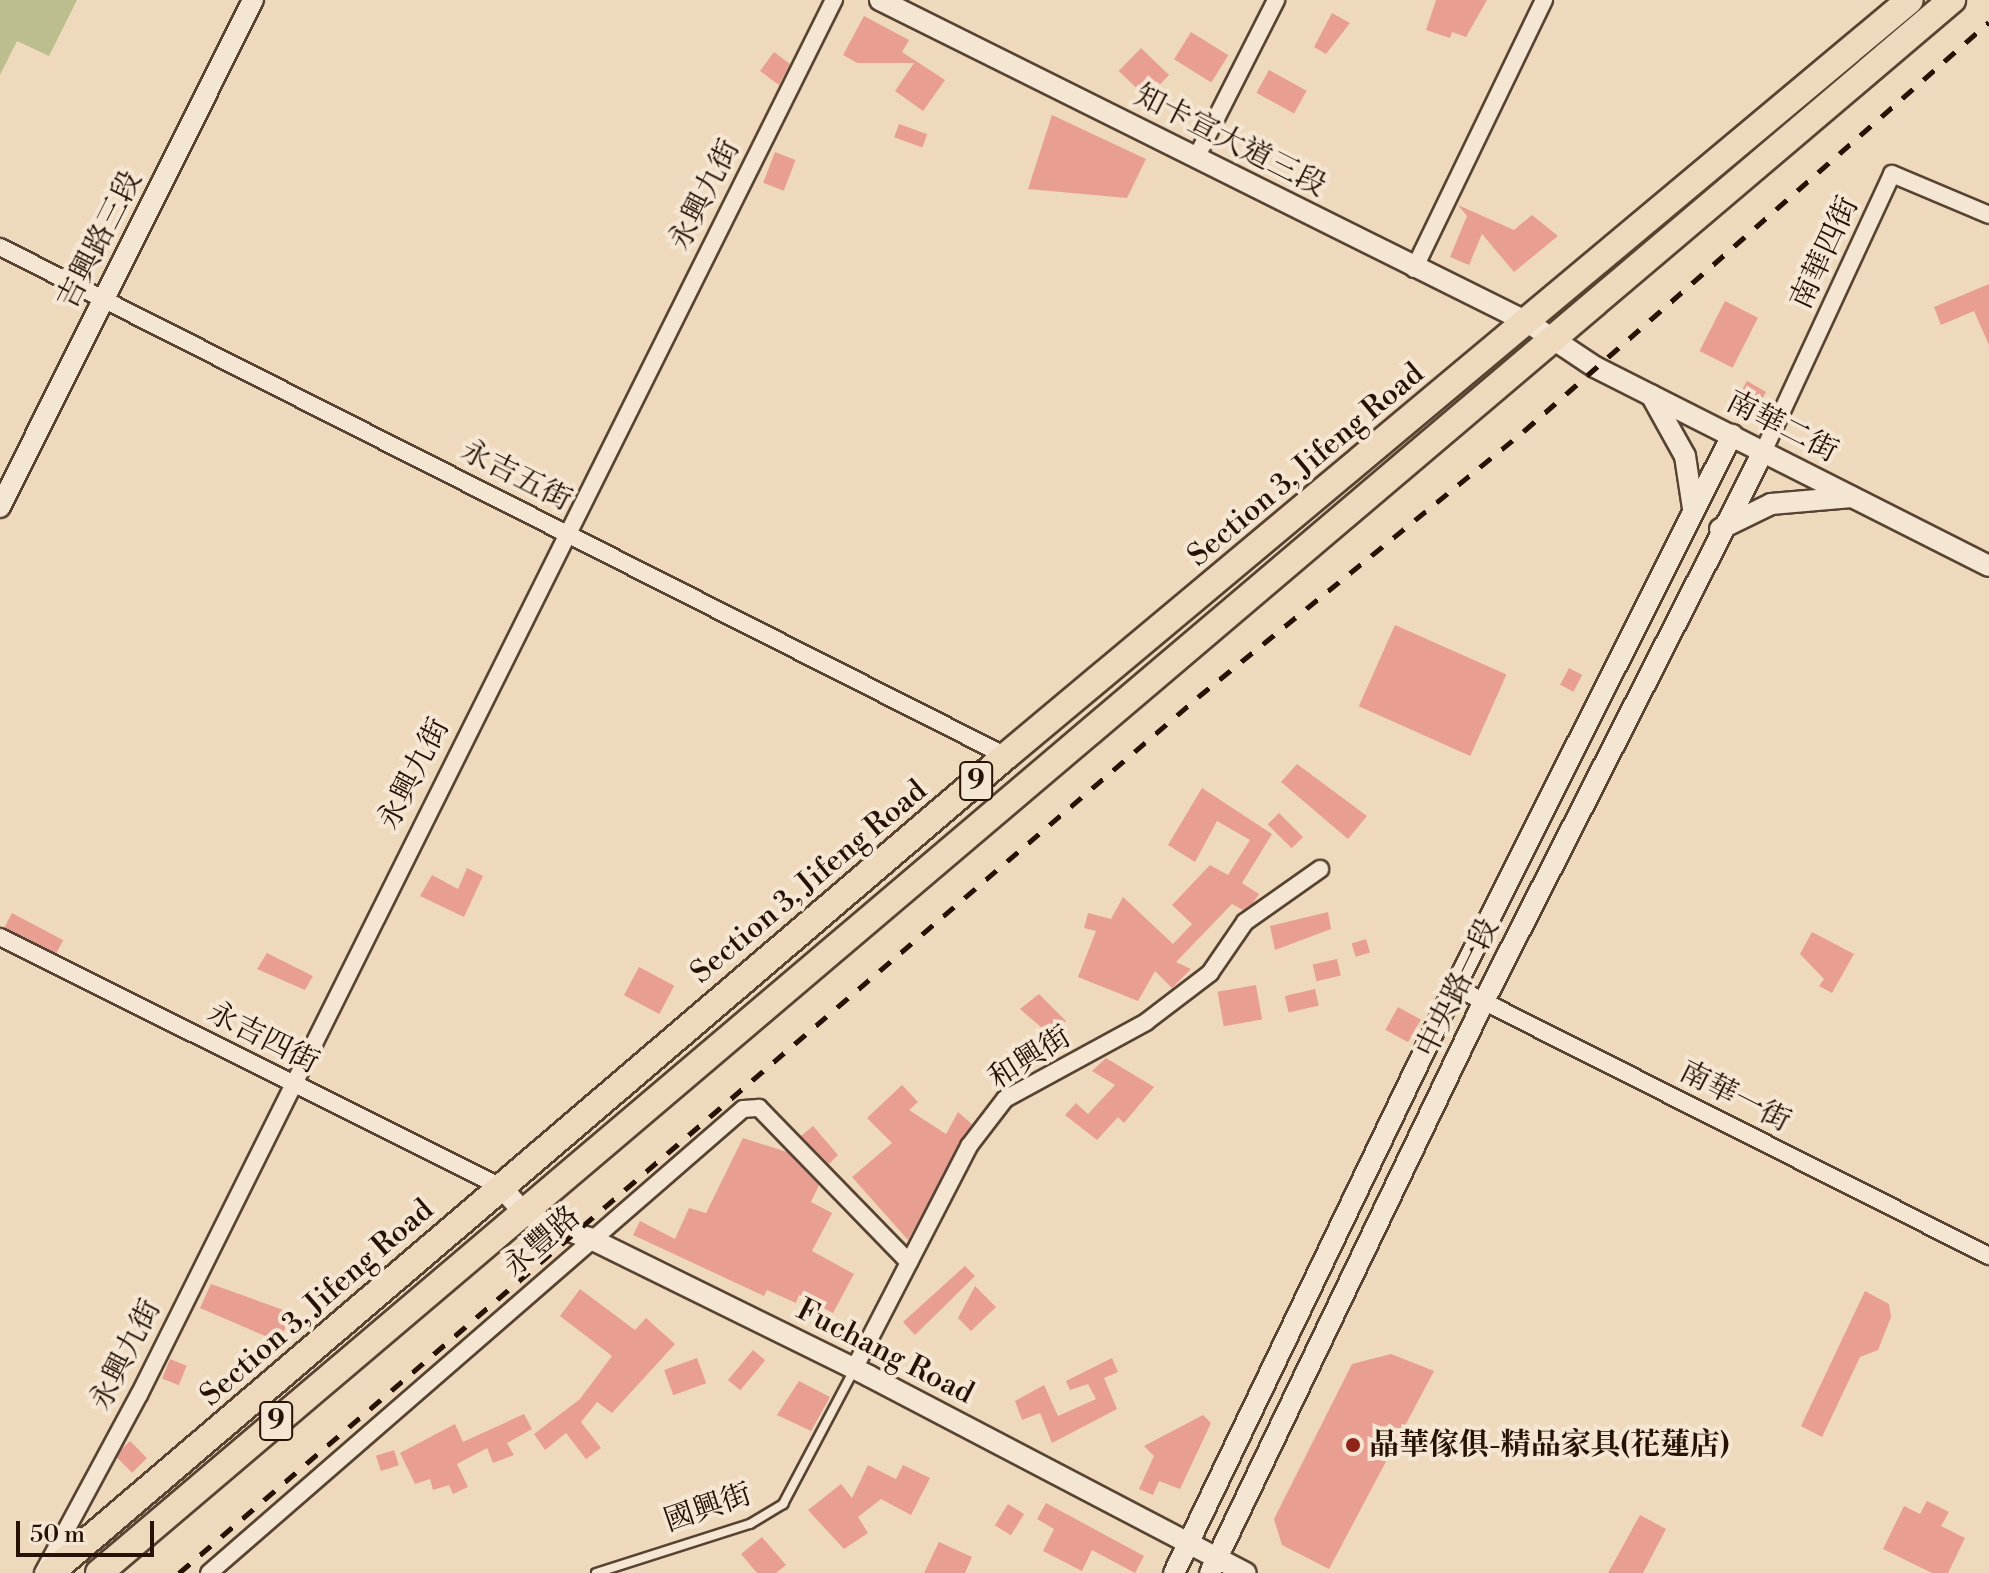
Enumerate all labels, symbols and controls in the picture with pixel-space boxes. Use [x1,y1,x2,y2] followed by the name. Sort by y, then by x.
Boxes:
[1128,77,1332,205] street label: 知卡宣大道三段
[662,133,748,257] street label: 永興九街
[50,165,150,315] street label: 吉興路三段
[1783,191,1867,315] street label: 南華四街
[1181,356,1431,574] street label: Section 3, Jifeng Road
[1720,384,1844,470] street label: 南華二街
[454,433,578,519] street label: 永吉五街
[371,712,457,836] street label: 永興九街
[958,757,994,805] road number: 9
[684,773,934,991] street label: Section 3, Jifeng Road
[1409,913,1507,1063] street label: 中央路一段
[201,995,325,1081] street label: 永吉四街
[982,1019,1078,1097] street label: 和興街
[1673,1054,1797,1140] street label: 南華一街
[193,1192,441,1414] street label: Section 3, Jifeng Road
[496,1199,588,1285] street label: 永豐路
[791,1292,979,1412] street label: Fuchang Road
[83,1293,169,1417] street label: 永興九街
[258,1397,294,1445] road number: 9
[1369,1427,1729,1463] place label: 晶華傢俱-精品家具(花蓮店)
[1344,1436,1362,1454] marker: 晶華傢俱-精品家具(花蓮店)
[660,1476,756,1540] street label: 國興街
[20,1505,158,1555] scale bar
[30,1520,85,1550] text: 50 m

